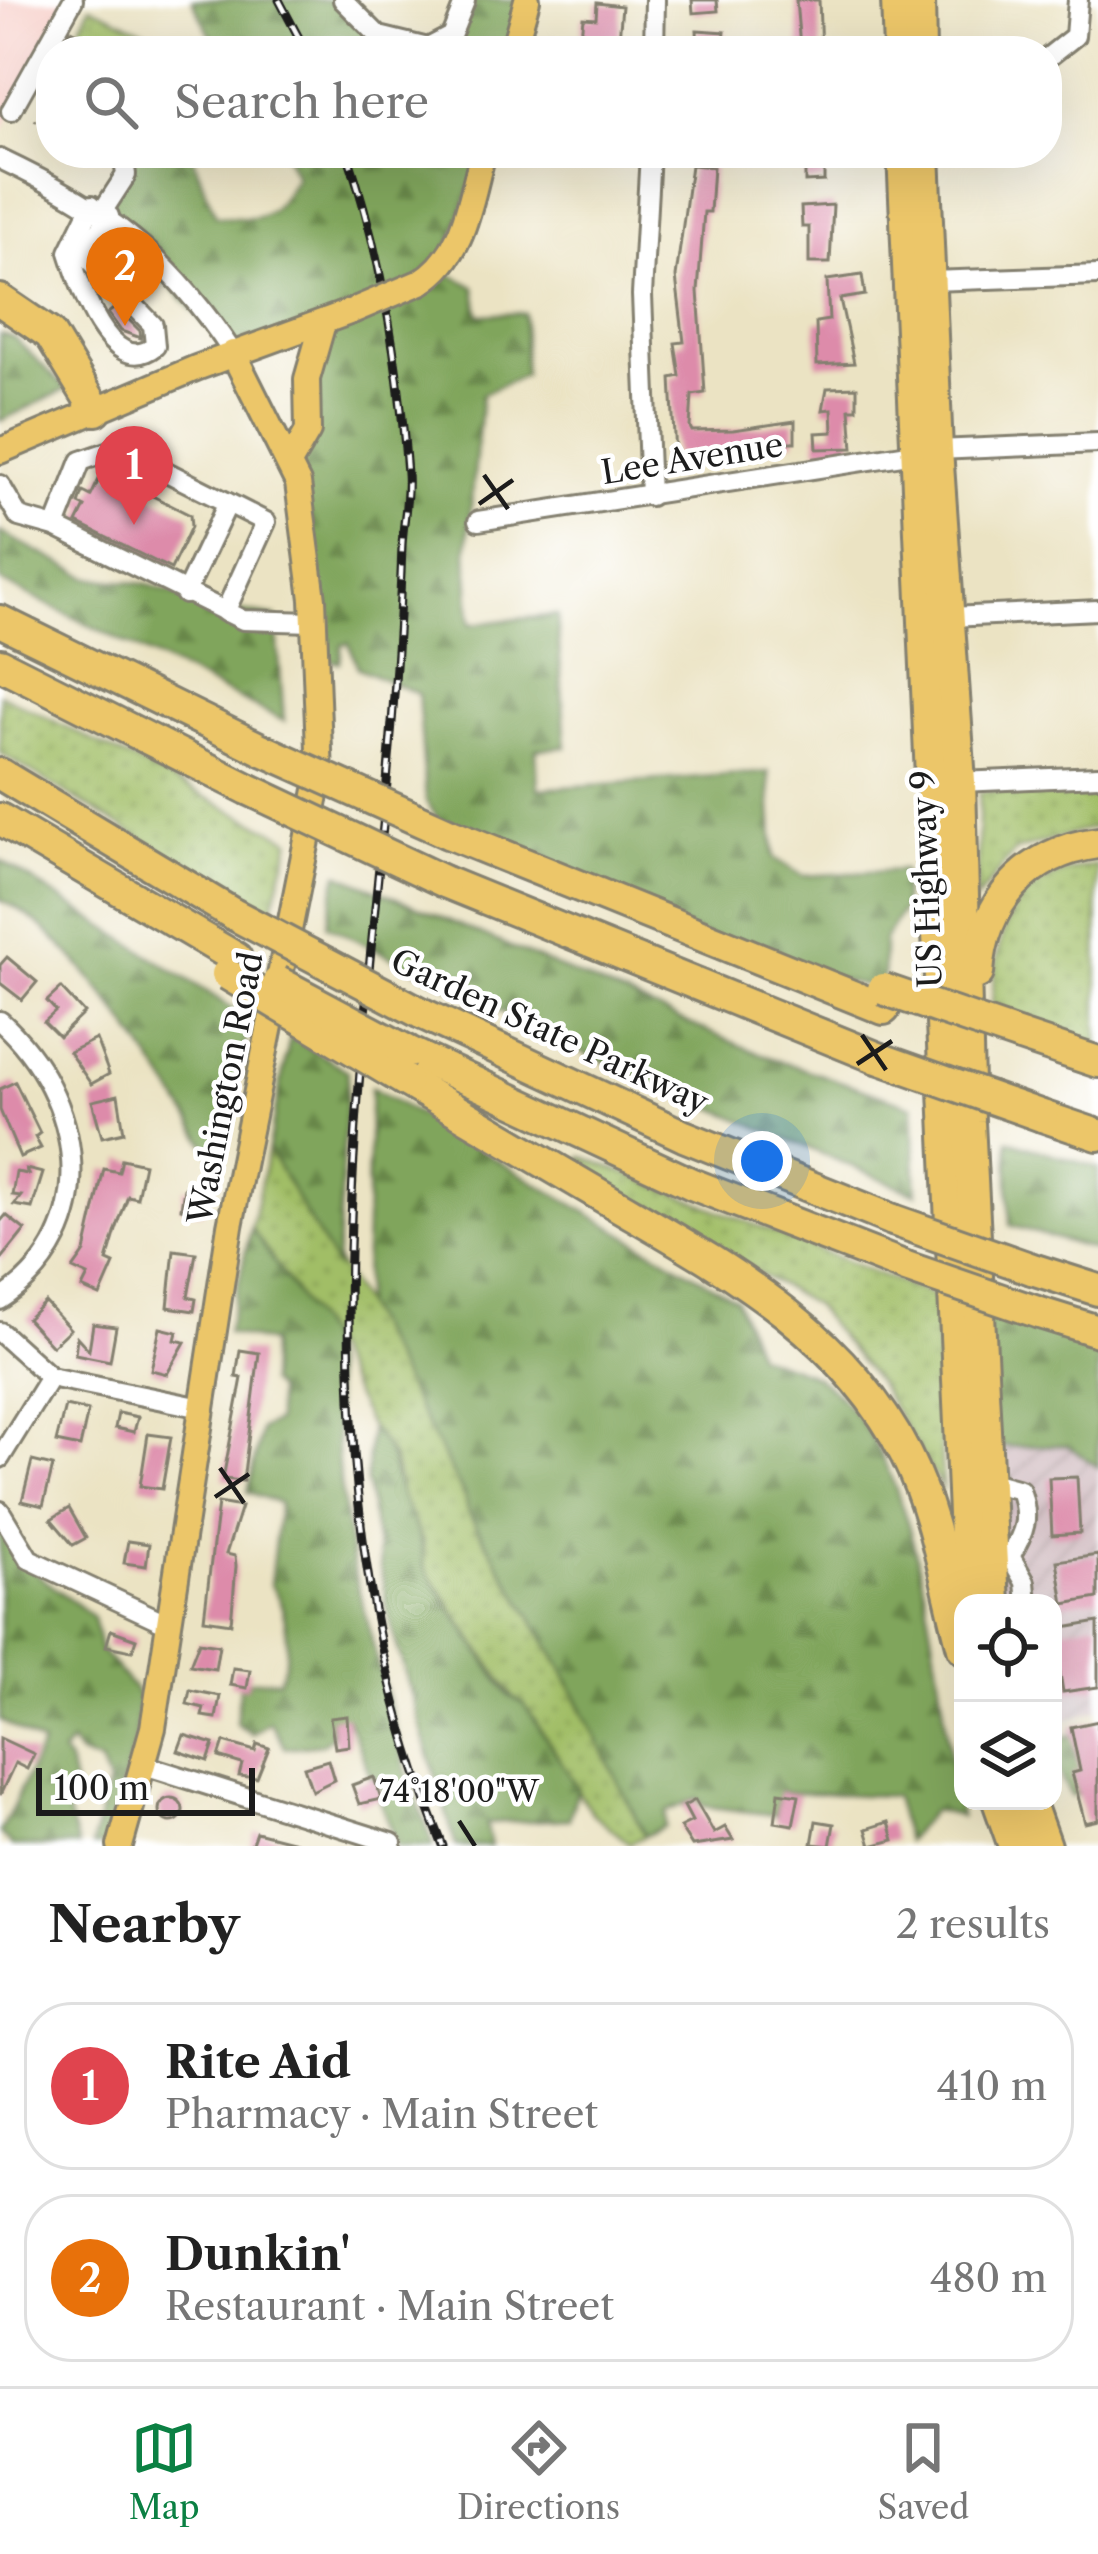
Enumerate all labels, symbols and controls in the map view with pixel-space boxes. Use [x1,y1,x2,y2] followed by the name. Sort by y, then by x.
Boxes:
[36,36,1062,168] search box
[78,69,144,135] icon: search
[174,74,429,130] text: Search here
[86,227,164,326] pin: 2
[598,424,786,493] street label: Lee Avenue
[95,426,173,525] pin: 1
[902,769,951,989] street label: US Highway 9
[385,940,716,1123] street label: Garden State Parkway
[179,948,272,1229] street label: Washington Road
[732,1131,792,1191] your location
[954,1594,1062,1810] map controls
[954,1594,1062,1702] button: locate
[954,1702,1062,1810] button: layers
[36,1762,255,1815] scale bar
[54,1768,149,1809] text: 100 m
[379,1773,540,1810] text: 74°18'00"W
[48,1893,240,1955] text: Nearby
[896,1900,1050,1948] text: 2 results
[165,2034,351,2090] text: Rite Aid
[81,2062,99,2110] text: 1
[937,2062,1047,2110] text: 410 m
[165,2090,598,2138] text: Pharmacy · Main Street
[165,2226,350,2282] text: Dunkin'
[78,2254,102,2302] text: 2
[930,2254,1047,2302] text: 480 m
[165,2282,614,2330] text: Restaurant · Main Street
[129,2415,200,2528] tab: Map
[457,2415,620,2528] tab: Directions
[878,2415,969,2528] tab: Saved

